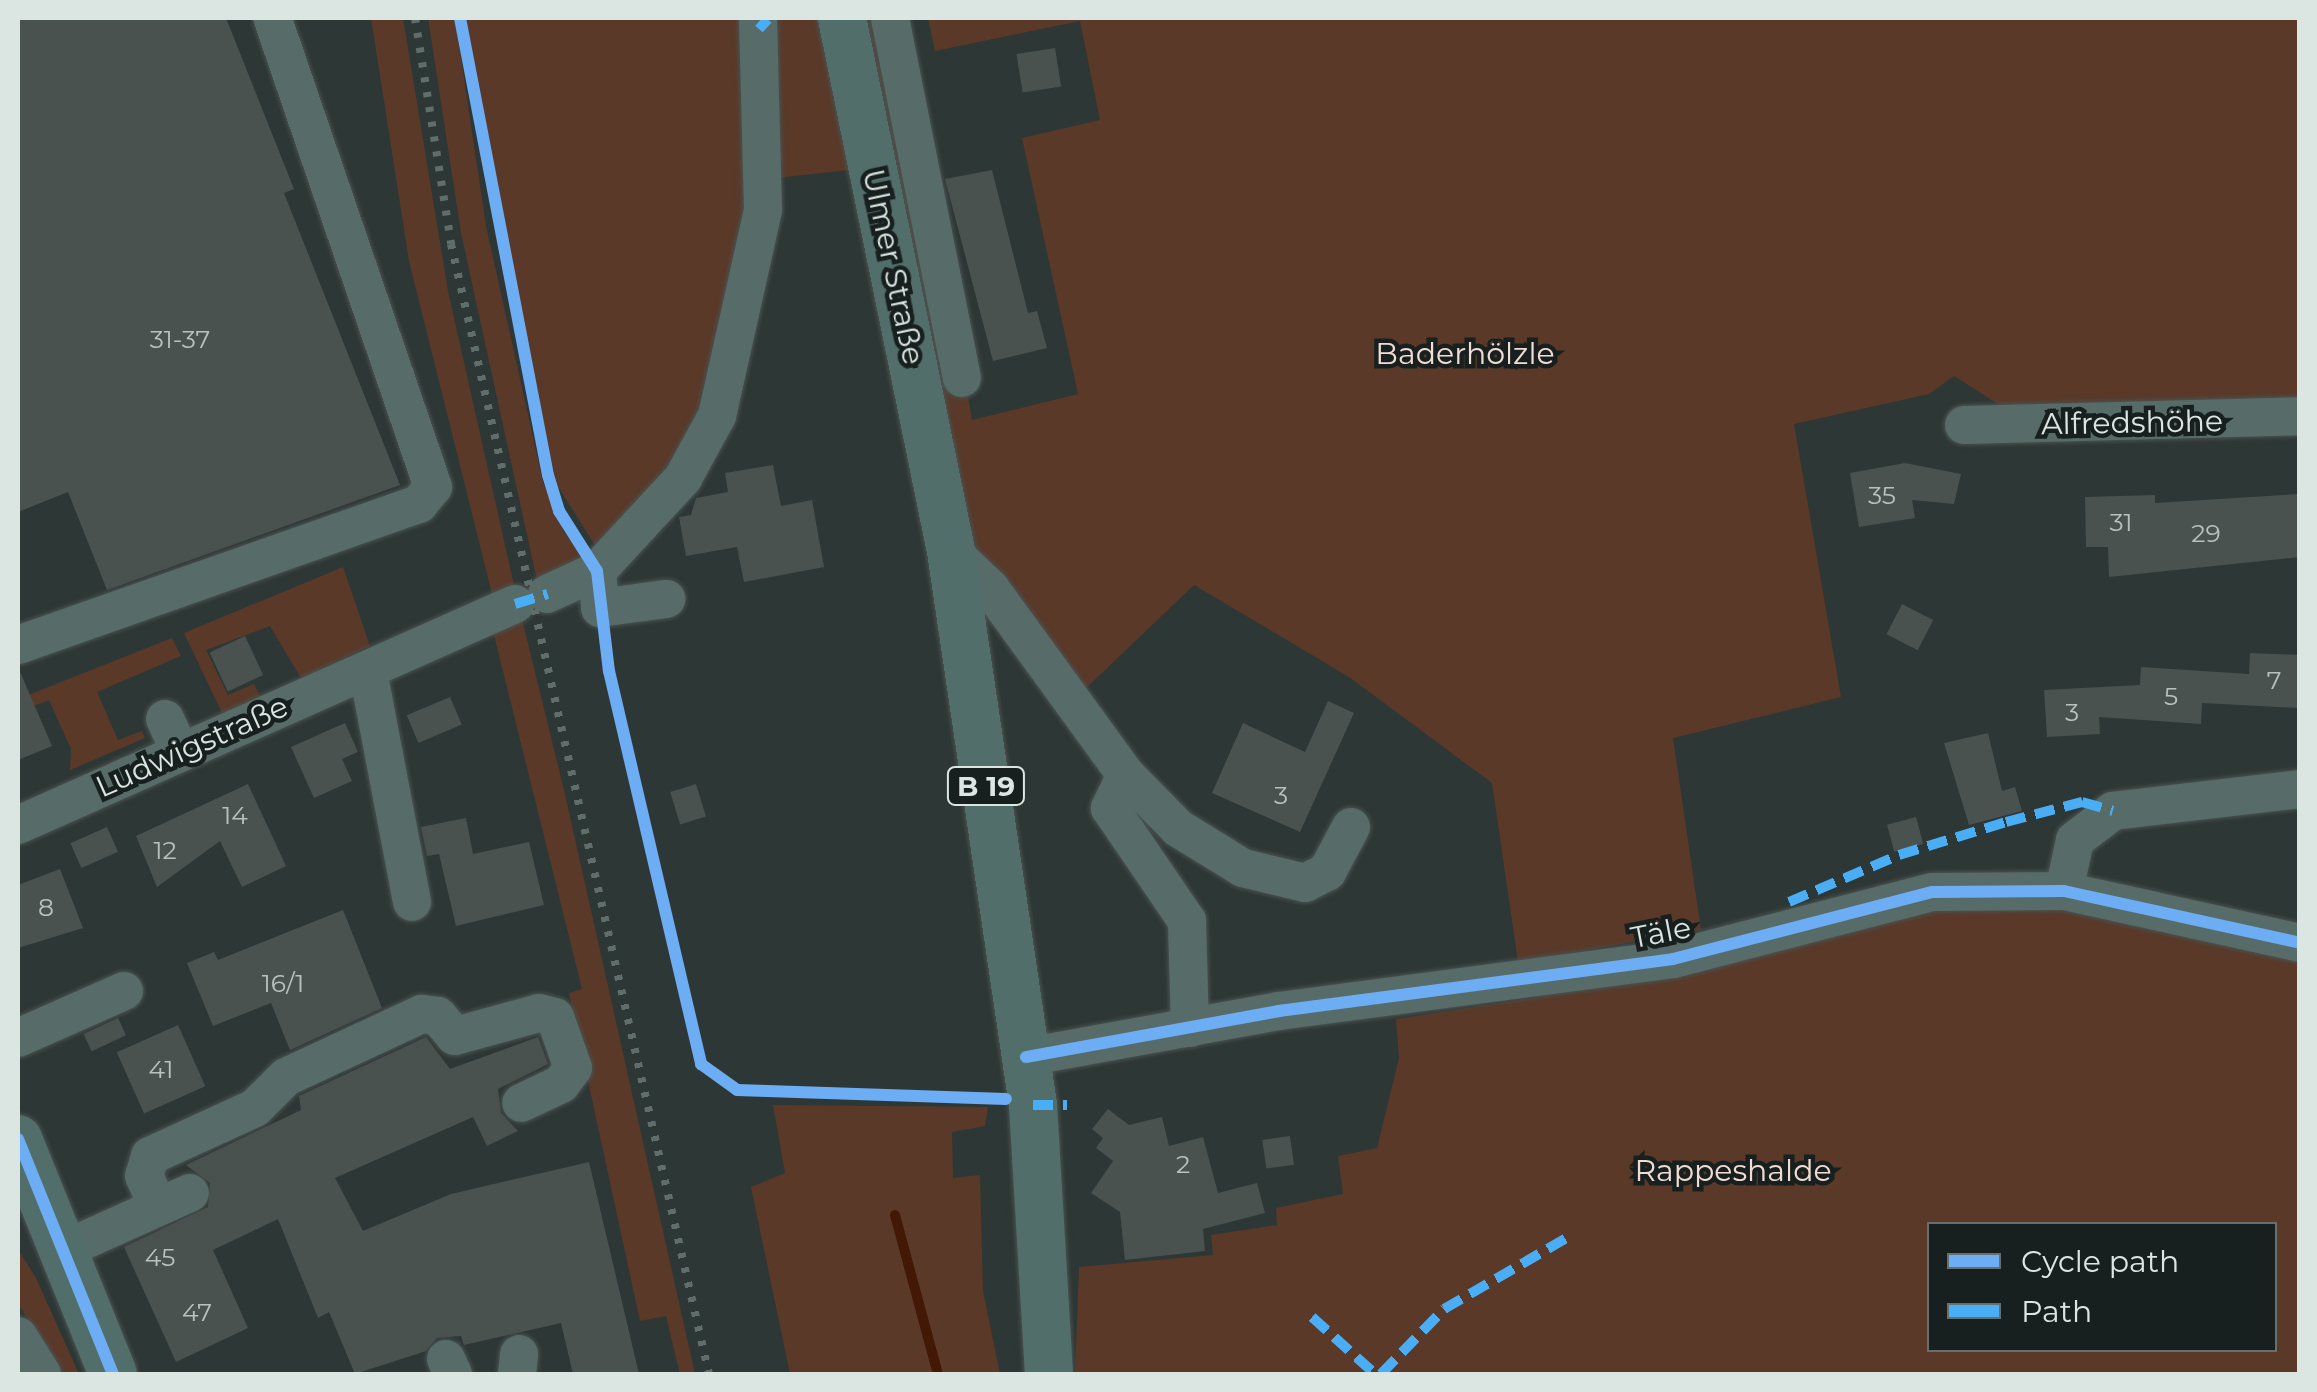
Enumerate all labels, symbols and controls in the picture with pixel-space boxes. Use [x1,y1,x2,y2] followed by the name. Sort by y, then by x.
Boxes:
[855,166,931,368] street label: Ulmer Straße
[150,324,210,354] house number: 31-37
[1375,336,1555,372] park label: Baderhölzle
[2041,403,2223,443] street label: Alfredshöhe
[1868,480,1896,510] house number: 35
[2109,507,2133,537] house number: 31
[2191,518,2221,548] house number: 29
[2267,665,2281,695] house number: 7
[2164,681,2178,711] house number: 5
[90,689,294,805] street label: Ludwigstraße
[2065,697,2079,727] house number: 3
[946,763,1026,809] road number: B 19
[1274,780,1288,810] house number: 3
[222,800,248,830] house number: 14
[153,835,177,865] house number: 12
[38,892,54,922] house number: 8
[1628,910,1694,956] street label: Täle
[262,968,304,998] house number: 16/1
[149,1054,173,1084] house number: 41
[1176,1149,1190,1179] house number: 2
[1634,1153,1832,1189] park label: Rappeshalde
[1927,1222,2277,1352] legend
[145,1242,175,1272] house number: 45
[2021,1243,2179,1280] text: Cycle path
[2021,1293,2092,1330] text: Path
[182,1297,212,1327] house number: 47

